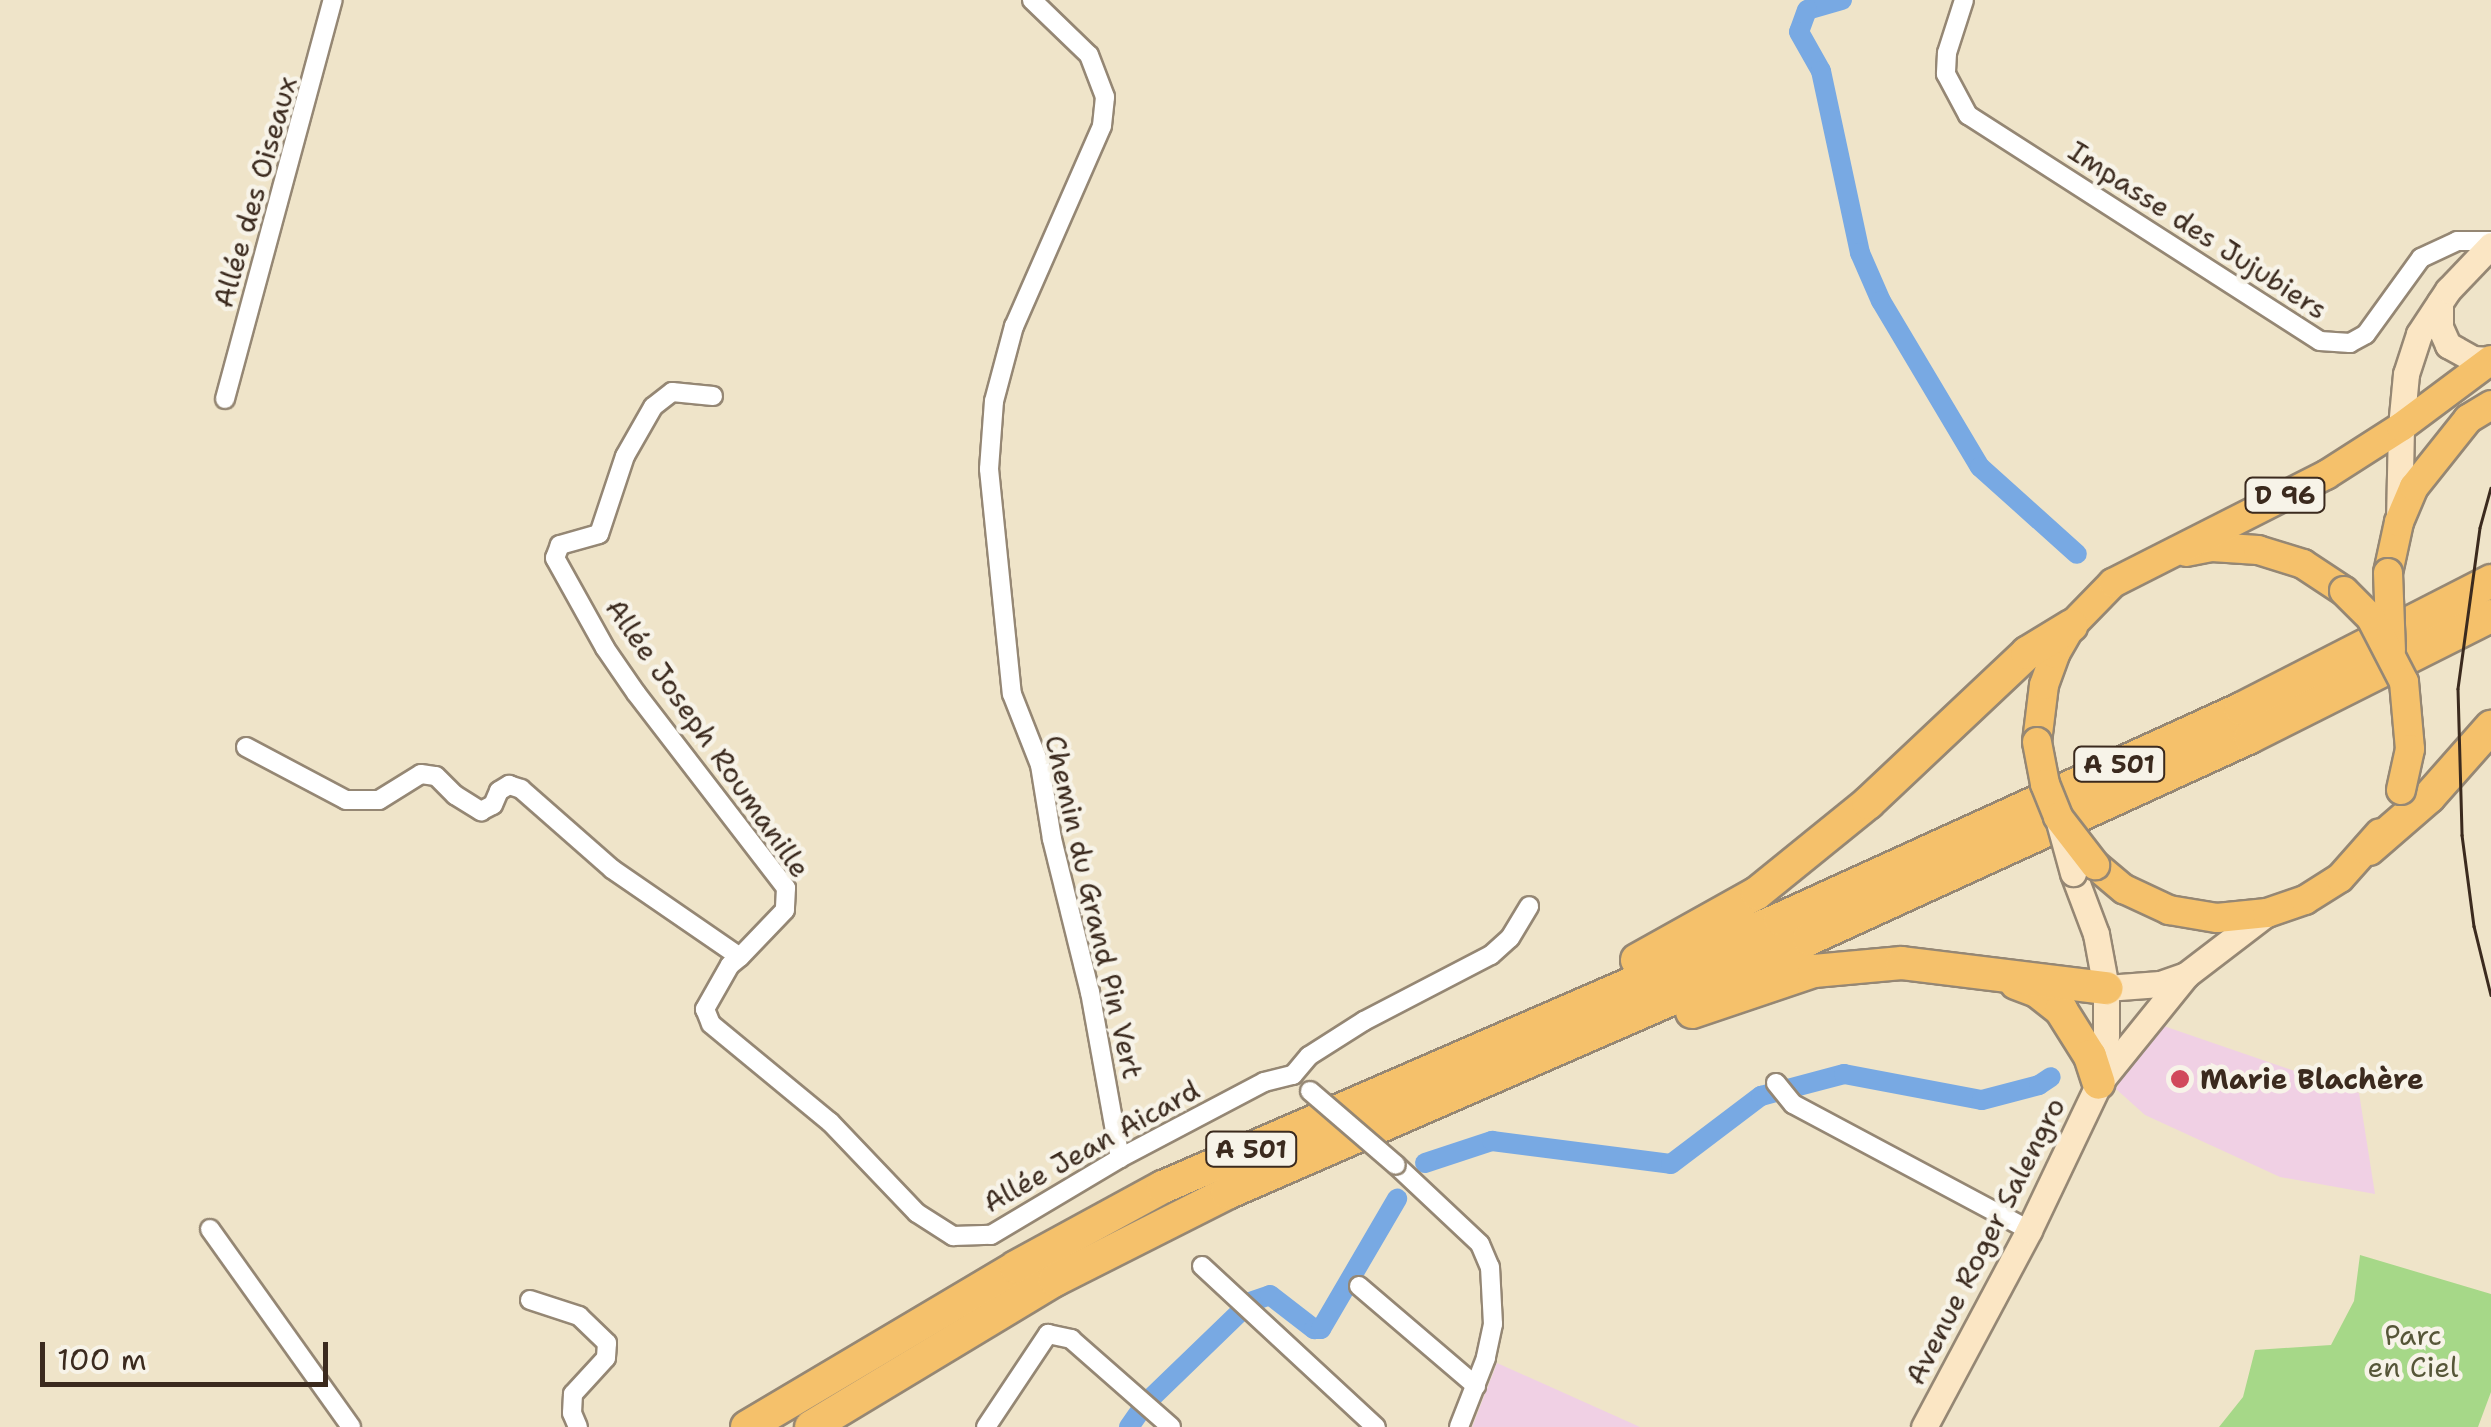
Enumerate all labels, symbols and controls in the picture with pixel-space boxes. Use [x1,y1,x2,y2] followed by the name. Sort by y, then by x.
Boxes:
[206,73,304,311] street label: Allée des Oiseaux
[2062,134,2334,326] street label: Impasse des Jujubiers
[2242,475,2328,515] road number: D 96
[599,592,817,884] street label: Allée Joseph Roumanille
[1038,732,1150,1082] street label: Chemin du Grand Pin Vert
[2072,744,2166,784] road number: A 501
[2200,1062,2424,1096] place label: Marie Blachère
[2169,1068,2191,1090] marker: Marie Blachère
[977,1073,1205,1219] street label: Allée Jean Aicard
[1898,1092,2072,1390] street label: Avenue Roger Salengro
[1204,1129,1298,1169] road number: A 501
[2368,1318,2458,1384] park label: Parc en Ciel
[45,1322,332,1384] scale bar
[57,1339,147,1380] text: 100 m

